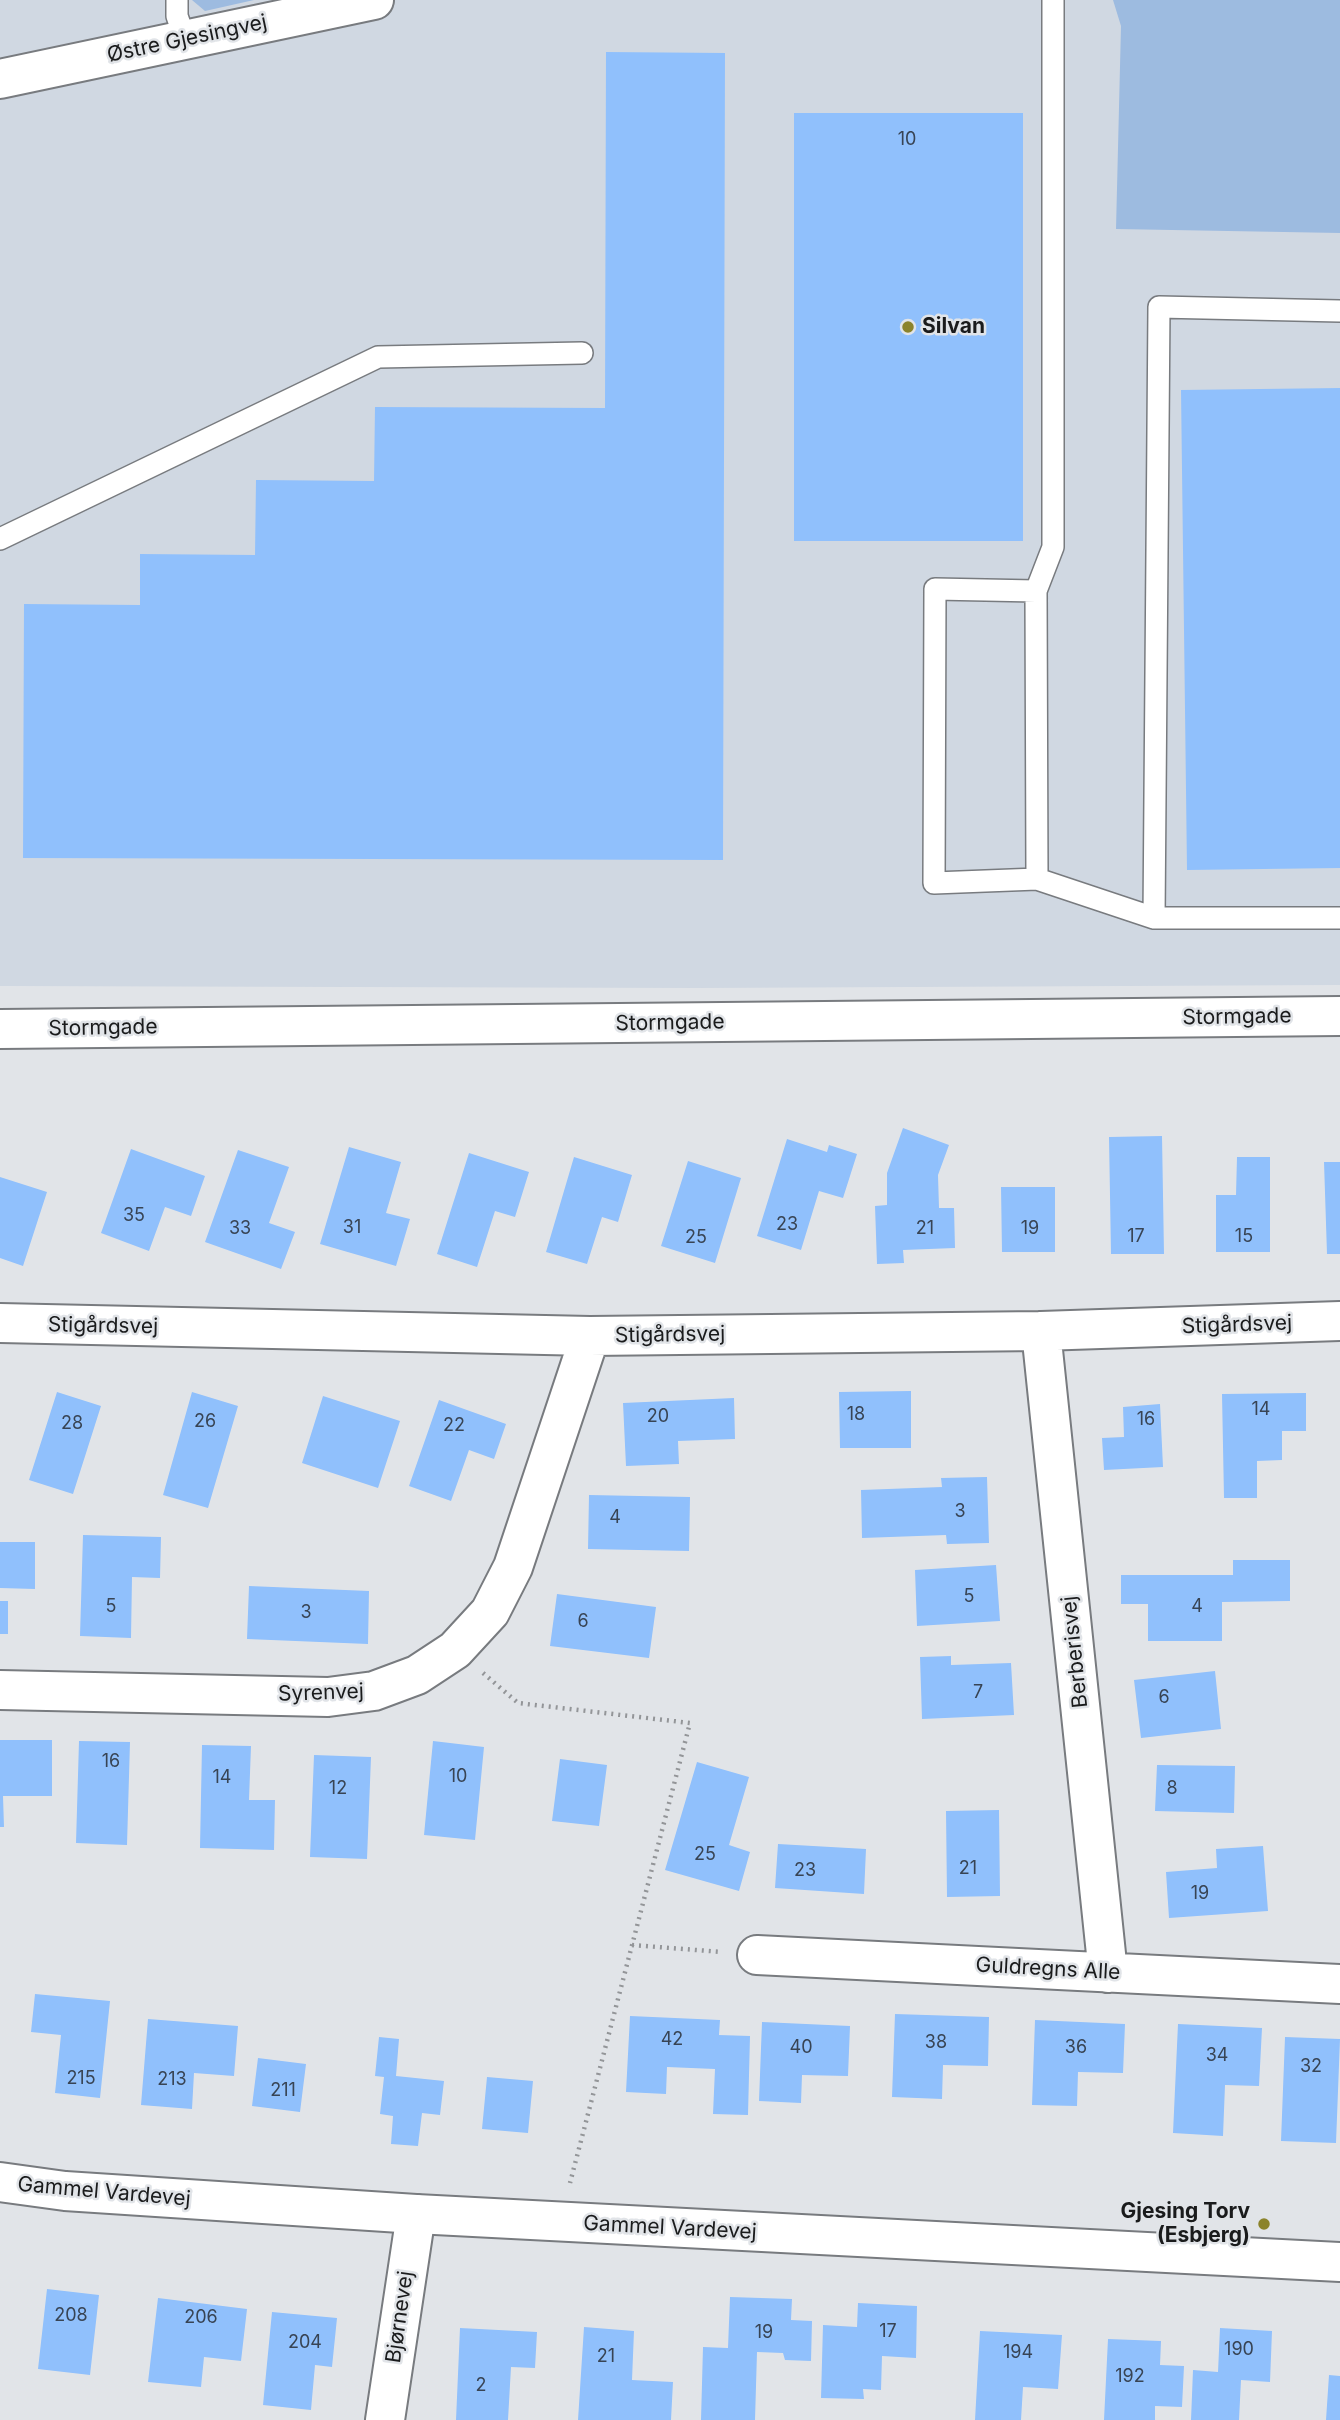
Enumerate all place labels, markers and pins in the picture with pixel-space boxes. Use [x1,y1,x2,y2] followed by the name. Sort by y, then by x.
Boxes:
[922,314,985,340] place label: Silvan
[900,319,916,335] marker: Silvan
[1121,2199,1250,2249] place label: Gjesing Torv (Esbjerg)
[1256,2216,1272,2232] marker: Gjesing Torv (Esbjerg)

